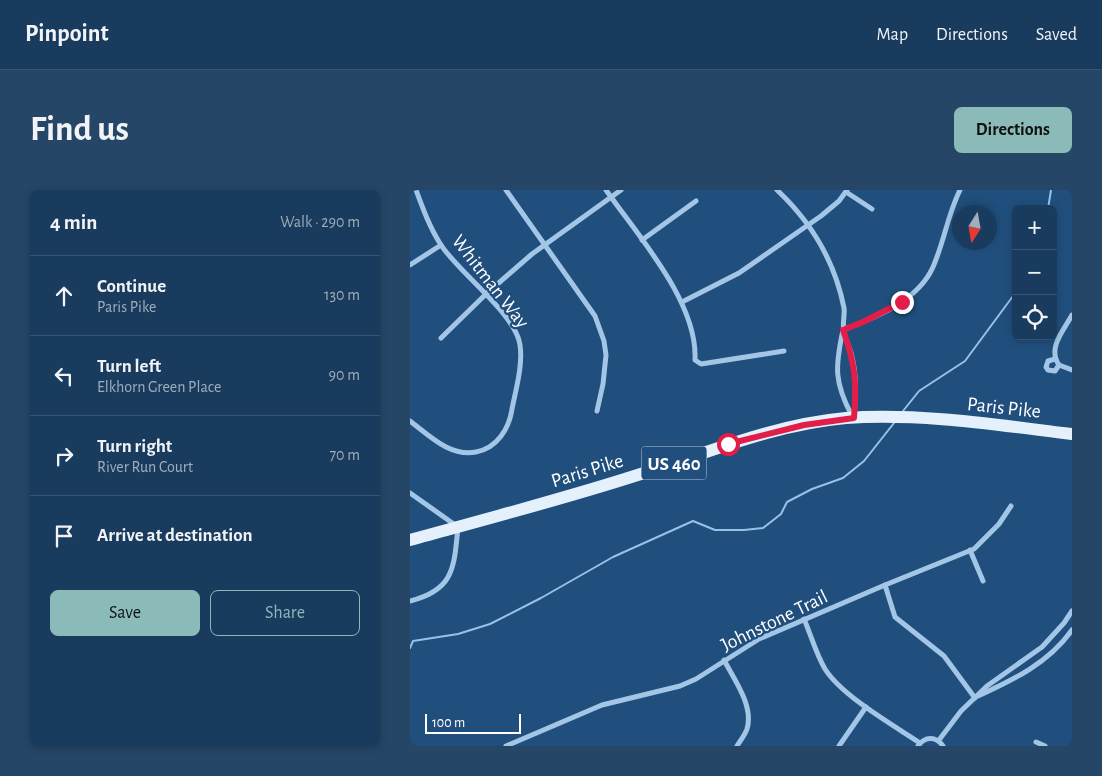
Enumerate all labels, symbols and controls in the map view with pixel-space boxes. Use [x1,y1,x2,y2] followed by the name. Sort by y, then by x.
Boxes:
[25,22,109,46] text: Pinpoint
[877,26,908,44] text: Map
[936,26,1008,44] text: Directions
[1036,26,1077,44] text: Saved
[954,107,1072,153] button: Directions
[30,112,129,147] text: Find us
[952,205,997,250] north arrow
[1012,205,1057,340] map controls
[1012,205,1057,250] button: +
[50,212,97,233] text: 4 min
[280,214,360,230] text: Walk · 290 m
[448,231,533,332] street label: Whitman Way
[1012,250,1057,295] button: −
[97,277,166,296] text: Continue
[50,282,78,310] icon: ahead
[324,287,360,303] text: 130 m
[891,291,914,314] route end
[1012,295,1057,340] button: locate
[97,299,156,315] text: Paris Pike
[97,357,161,376] text: Turn left
[50,362,78,390] icon: left
[329,367,360,383] text: 90 m
[97,379,221,395] text: Elkhorn Green Place
[966,394,1042,422] street label: Paris Pike
[717,433,740,456] route start
[97,437,172,456] text: Turn right
[50,442,78,470] icon: right
[642,446,706,480] road number: US 460
[329,447,360,463] text: 70 m
[549,451,626,491] street label: Paris Pike
[97,459,193,475] text: River Run Court
[50,522,78,550] icon: arrive
[97,526,253,545] text: Arrive at destination
[718,587,831,655] street label: Johnstone Trail
[50,590,200,636] button: Save
[210,590,360,636] button: Share
[425,711,521,734] scale bar
[432,716,465,730] text: 100 m

